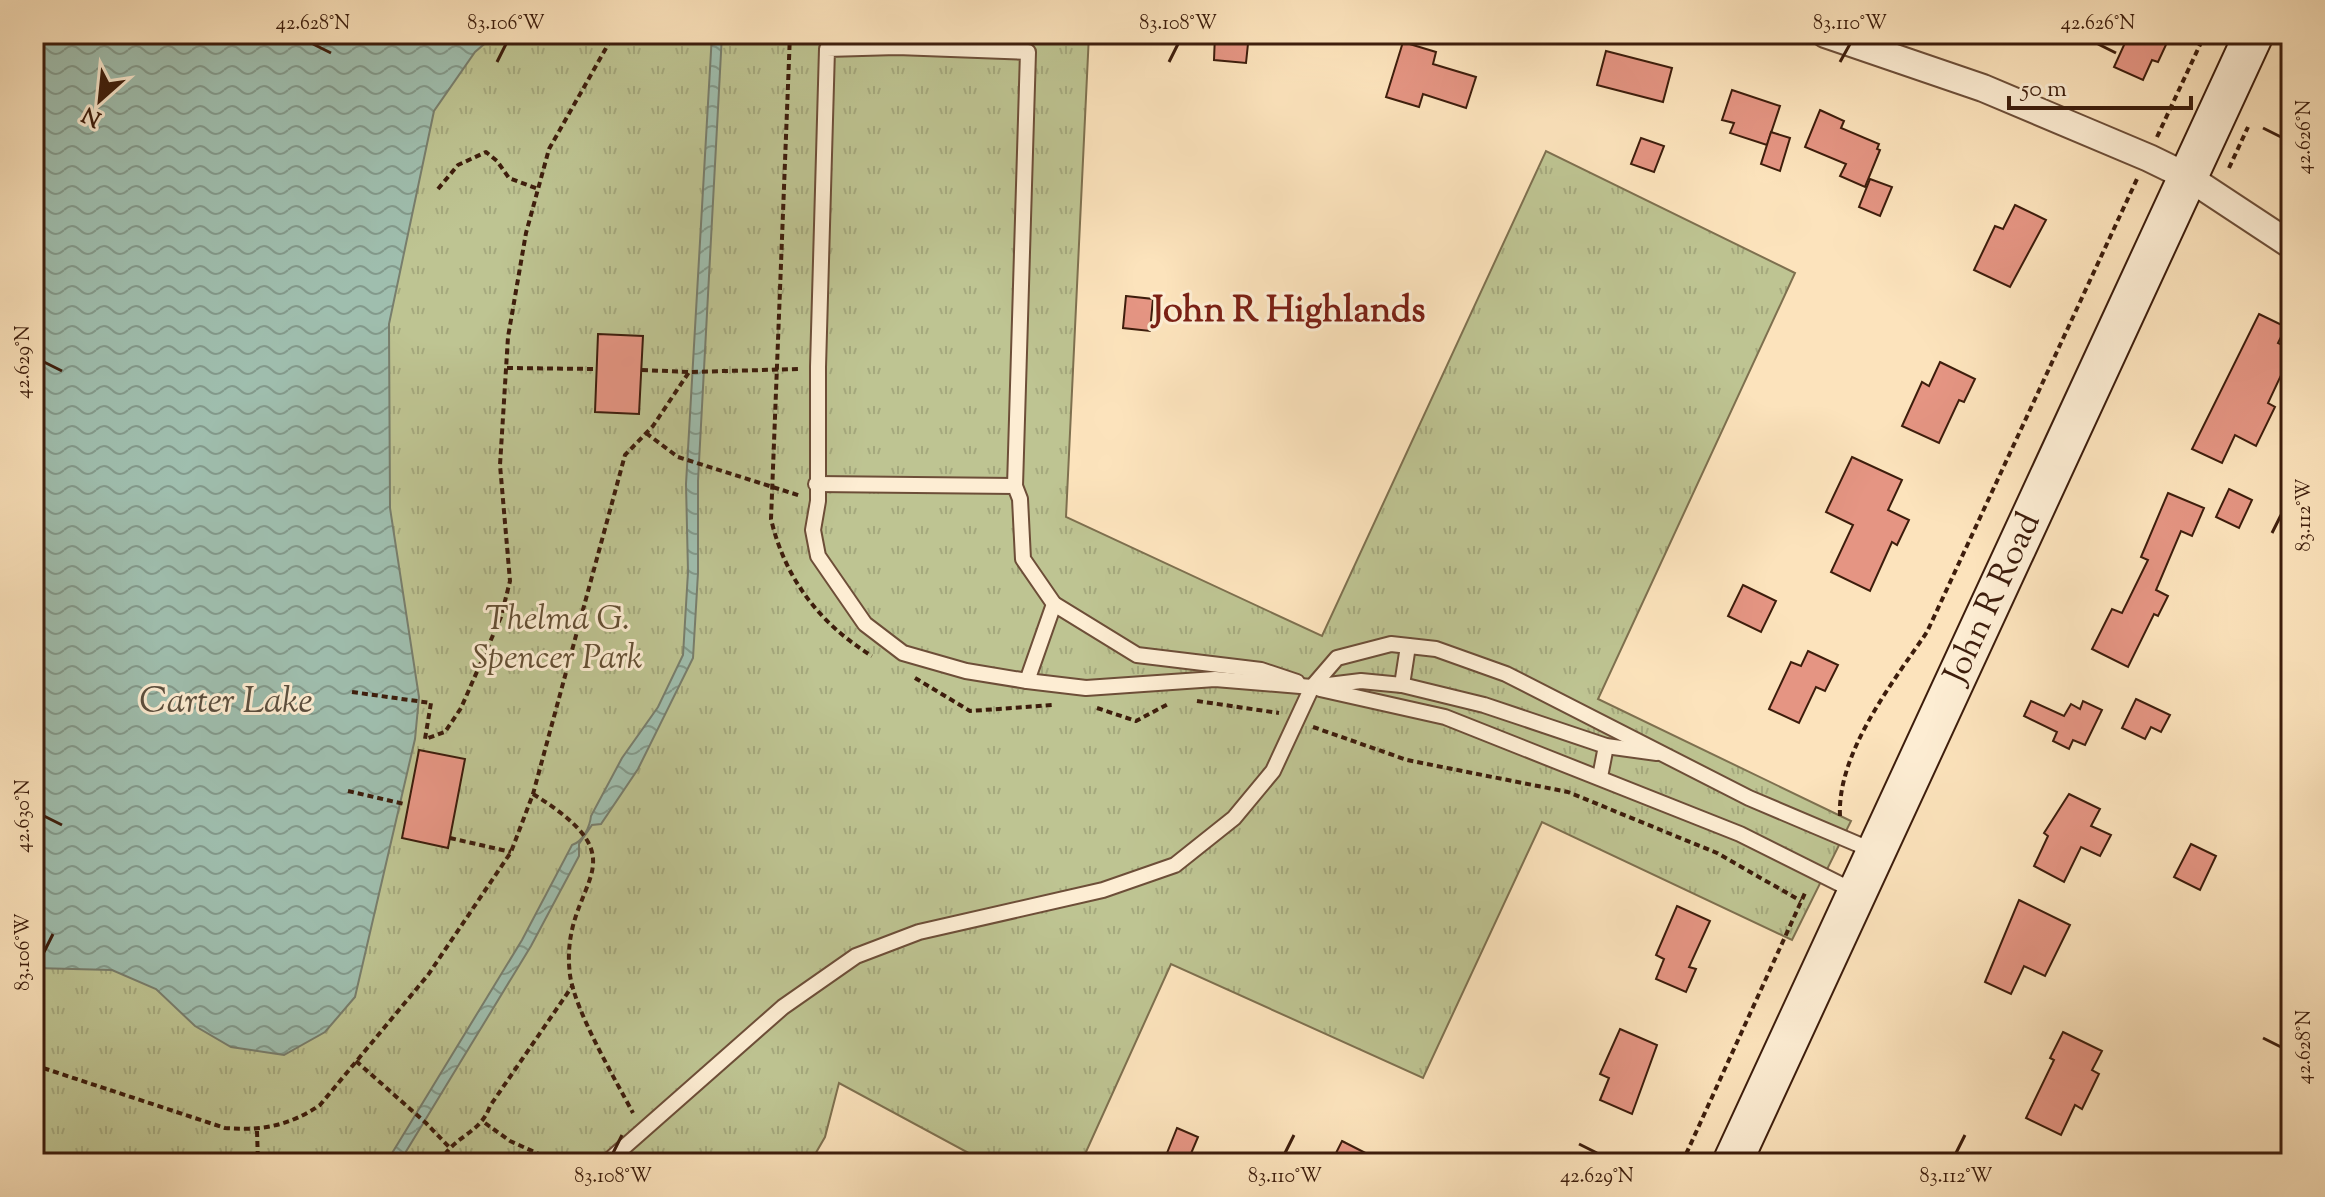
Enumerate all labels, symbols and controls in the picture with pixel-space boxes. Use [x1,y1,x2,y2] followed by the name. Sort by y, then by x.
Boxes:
[276,10,350,39] text: 42.628°N
[467,10,545,39] text: 83.106°W
[1139,10,1217,39] text: 83.108°W
[1813,10,1887,39] text: 83.110°W
[2061,10,2135,39] text: 42.626°N
[60,60,140,140] north arrow
[2009,60,2191,110] scale bar
[2019,73,2067,107] text: 50 m
[77,97,107,133] text: N
[2291,100,2320,174] text: 42.626°N
[1150,286,1425,338] district label: John R Highlands
[10,325,39,399] text: 42.629°N
[2291,478,2320,552] text: 83.112°W
[1931,505,2054,694] street label: John R Road
[472,596,642,684] park label: Thelma G. Spencer Park
[139,677,313,729] water label: Carter Lake
[10,779,39,853] text: 42.630°N
[10,913,39,991] text: 83.106°W
[2291,1010,2320,1084] text: 42.628°N
[574,1163,652,1192] text: 83.108°W
[1248,1163,1322,1192] text: 83.110°W
[1560,1163,1634,1192] text: 42.629°N
[1919,1163,1993,1192] text: 83.112°W

